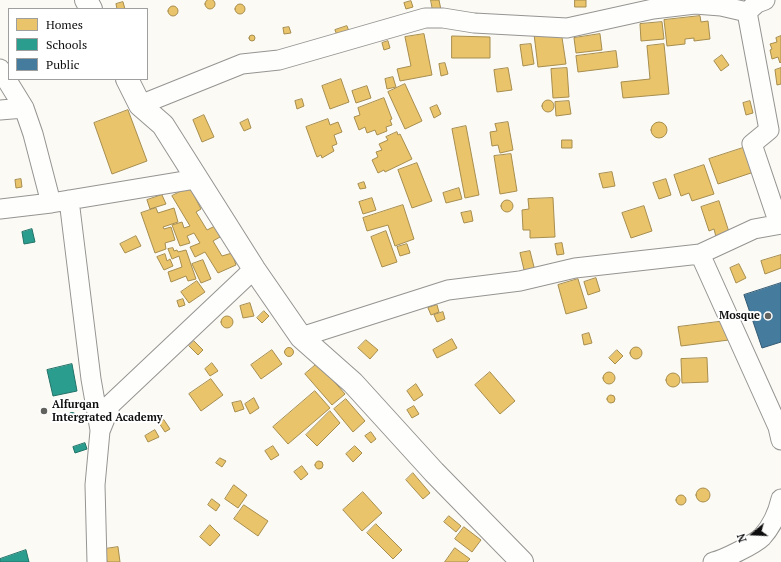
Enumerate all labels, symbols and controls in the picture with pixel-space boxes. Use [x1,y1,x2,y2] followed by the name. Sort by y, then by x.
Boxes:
[8,8,148,80] legend
[46,17,83,32] text: Homes
[46,37,87,52] text: Schools
[46,57,79,72] text: Public
[719,309,760,323] place label: Mosque
[763,311,773,321] marker: Mosque
[52,398,163,424] place label: Alfurqan Intergrated Academy
[39,406,49,416] marker: Alfurqan Intergrated Academy
[733,514,773,554] north arrow
[734,532,750,544] text: N

